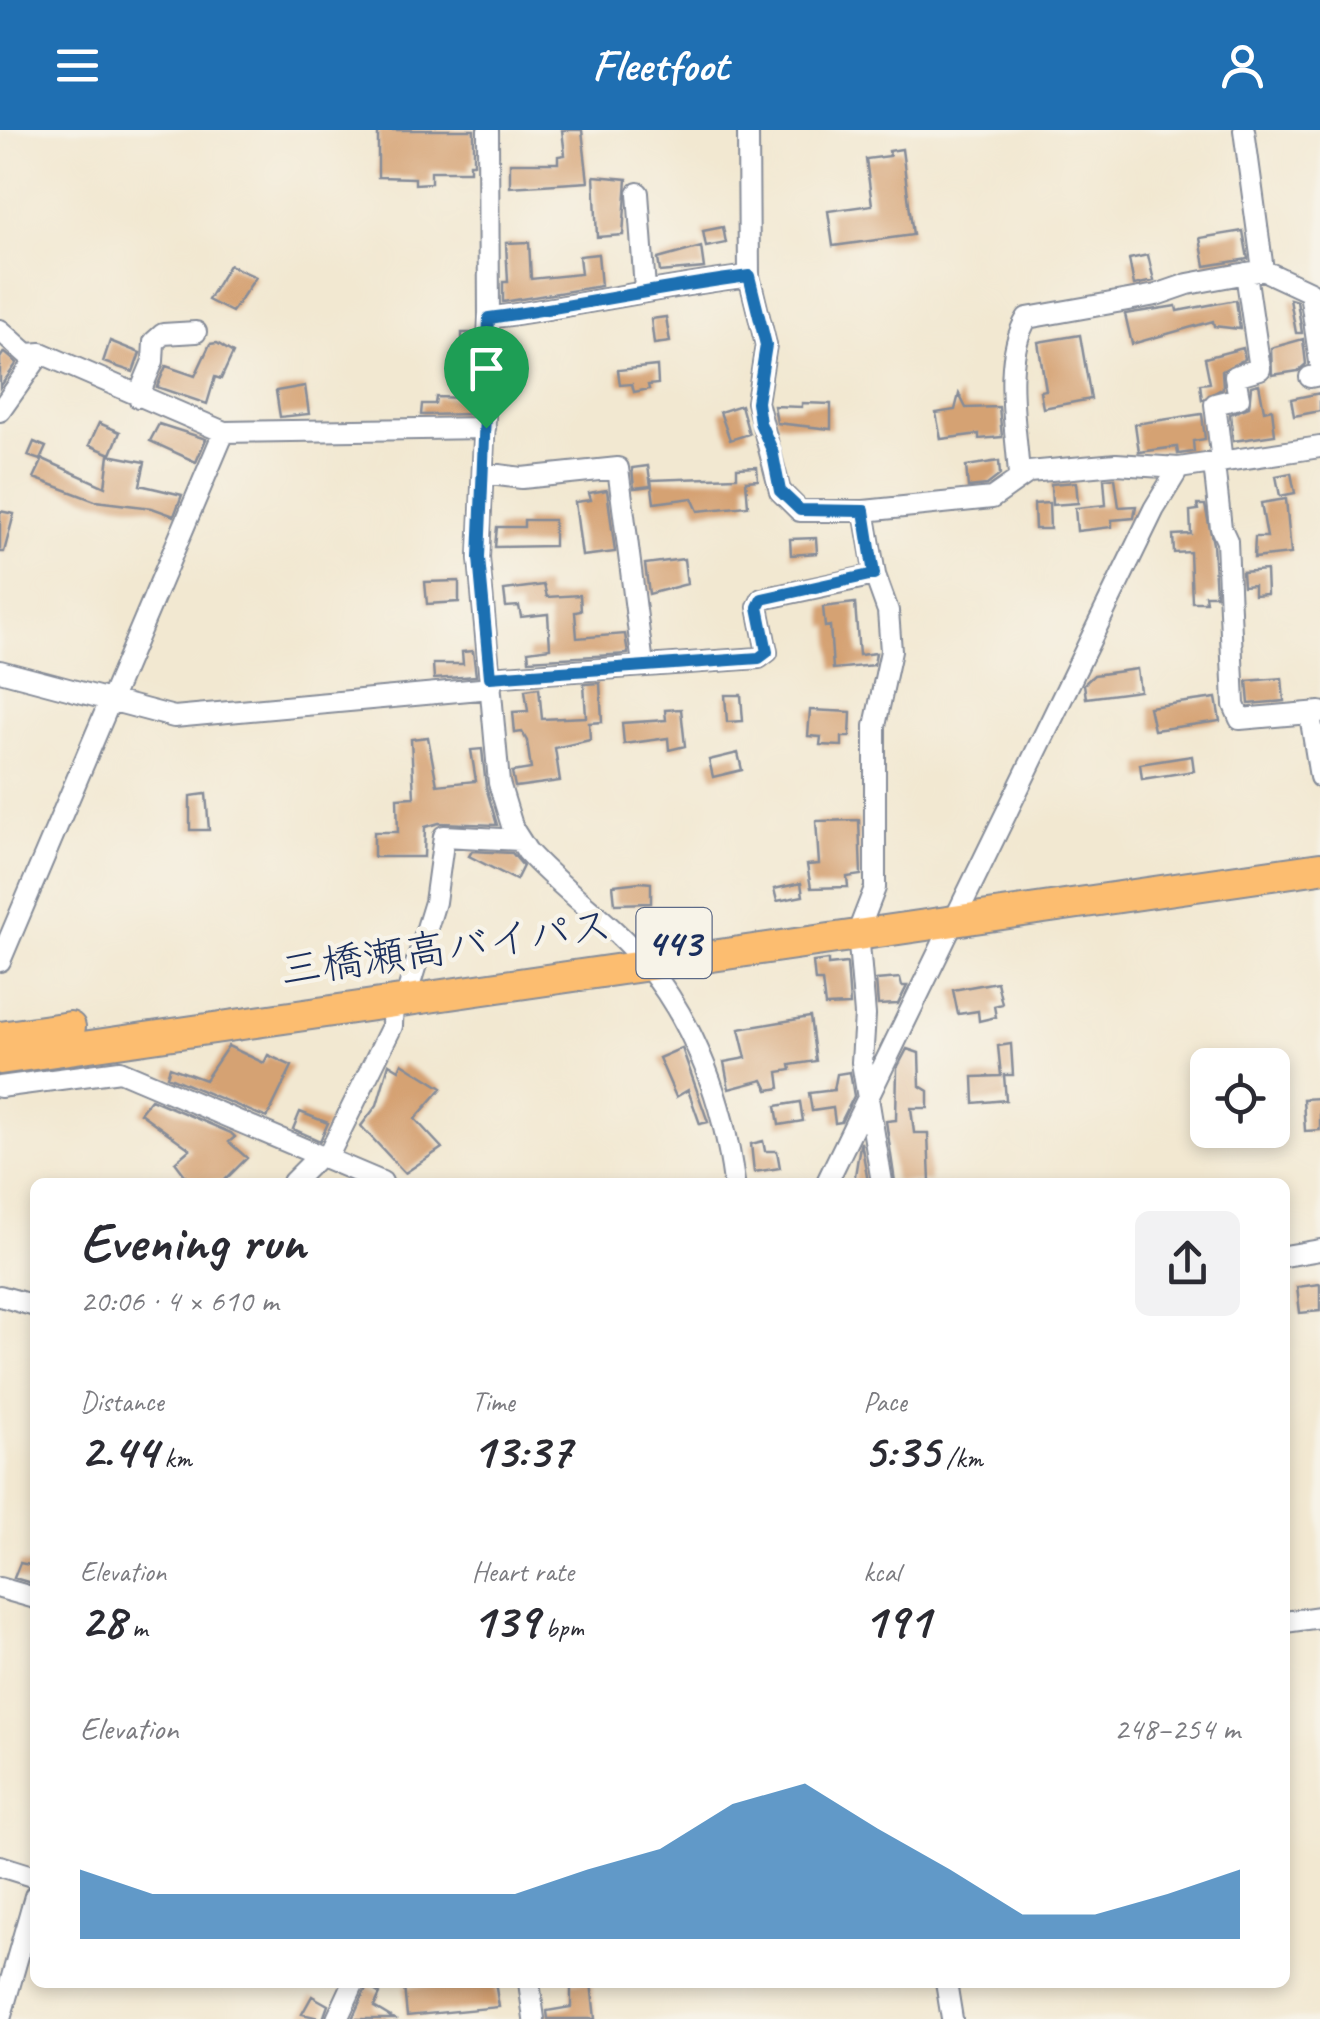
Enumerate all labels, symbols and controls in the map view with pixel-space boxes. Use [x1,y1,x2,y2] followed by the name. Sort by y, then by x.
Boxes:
[592,37,728,94] text: Fleetfoot
[50,38,105,93] icon: menu
[1215,38,1270,93] icon: person
[444,326,529,429] pin
[459,341,514,396] icon: arrive
[276,898,616,998] street label: 三橋瀬高バイパス
[636,908,712,978] road number: 443
[1190,1048,1290,1148] map controls
[1190,1048,1290,1148] button: locate
[80,1207,305,1277] text: Evening run
[1135,1211,1240,1316] button: share
[80,1280,278,1321] text: 20:06 · 4 × 610 m
[80,1384,164,1419] text: Distance
[472,1384,515,1419] text: Time
[863,1384,906,1419] text: Pace
[80,1419,157,1482] text: 2.44
[472,1419,571,1482] text: 13:37
[863,1419,939,1482] text: 5:35
[157,1440,192,1475] text: km
[939,1440,983,1475] text: /km
[80,1554,166,1589] text: Elevation
[472,1554,574,1589] text: Heart rate
[863,1554,900,1589] text: kcal
[80,1589,125,1652] text: 28
[472,1589,539,1652] text: 139
[863,1589,930,1652] text: 191
[125,1610,147,1645] text: m
[539,1610,584,1645] text: bpm
[80,1708,178,1749] text: Elevation
[1114,1708,1240,1749] text: 248–254 m

